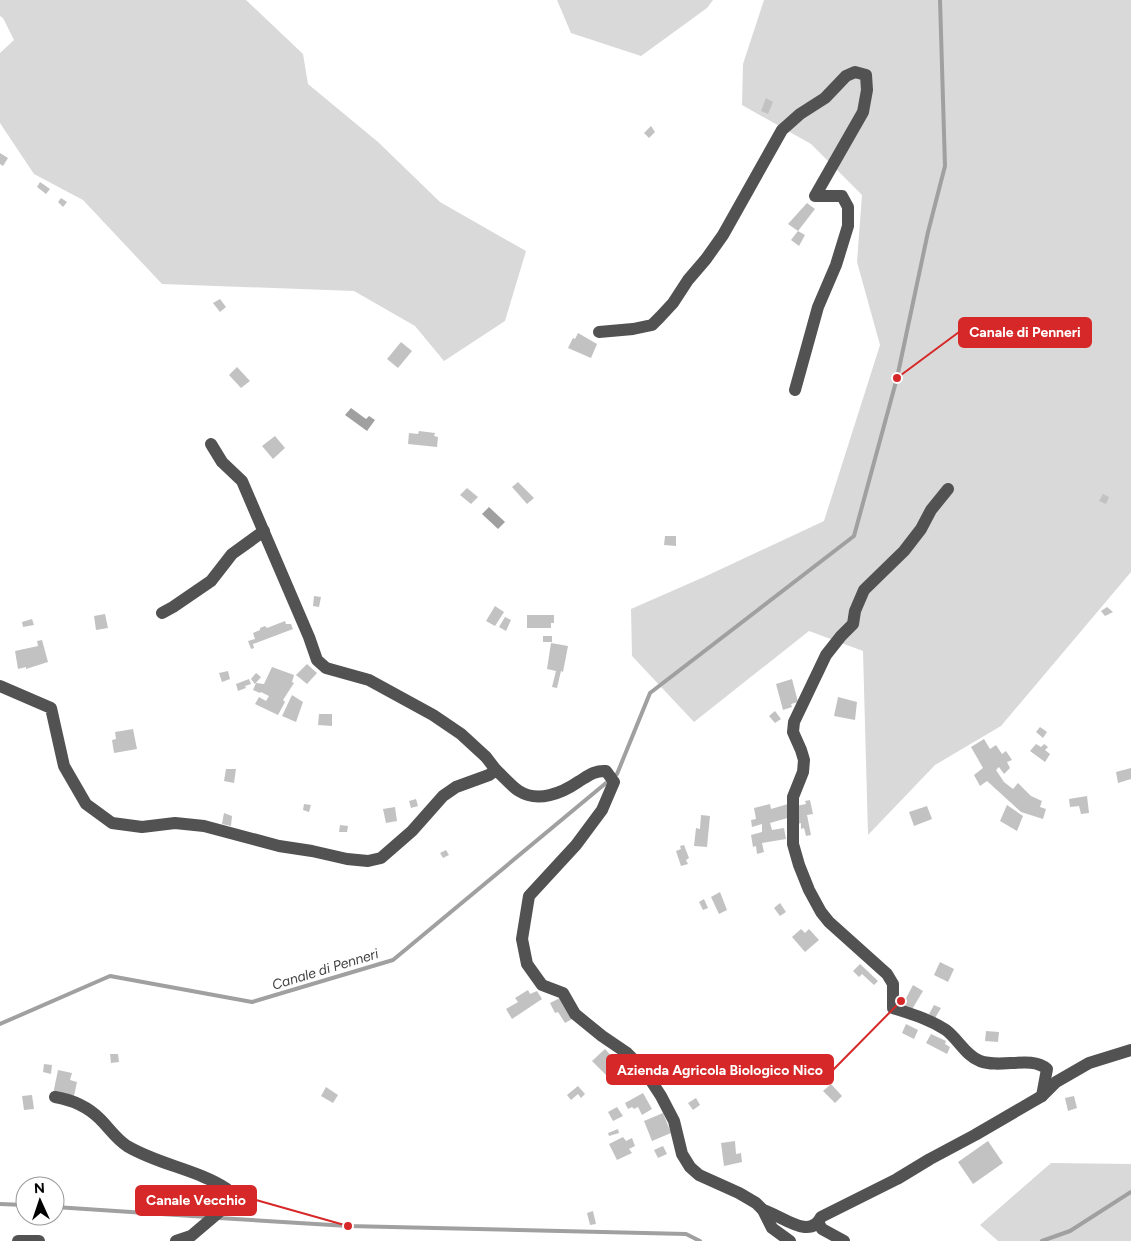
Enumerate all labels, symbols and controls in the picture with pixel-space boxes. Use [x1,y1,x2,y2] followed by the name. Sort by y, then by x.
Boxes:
[959,318,1091,347] callout: Canale di Penneri
[969,324,1081,341] text: Canale di Penneri
[270,945,381,994] water label: Canale di Penneri
[607,1055,833,1084] callout: Azienda Agricola Biologico Nico
[617,1062,823,1079] text: Azienda Agricola Biologico Nico
[15,1176,65,1226] north arrow
[33,1180,45,1197] text: N
[136,1186,256,1215] callout: Canale Vecchio
[146,1192,246,1209] text: Canale Vecchio

